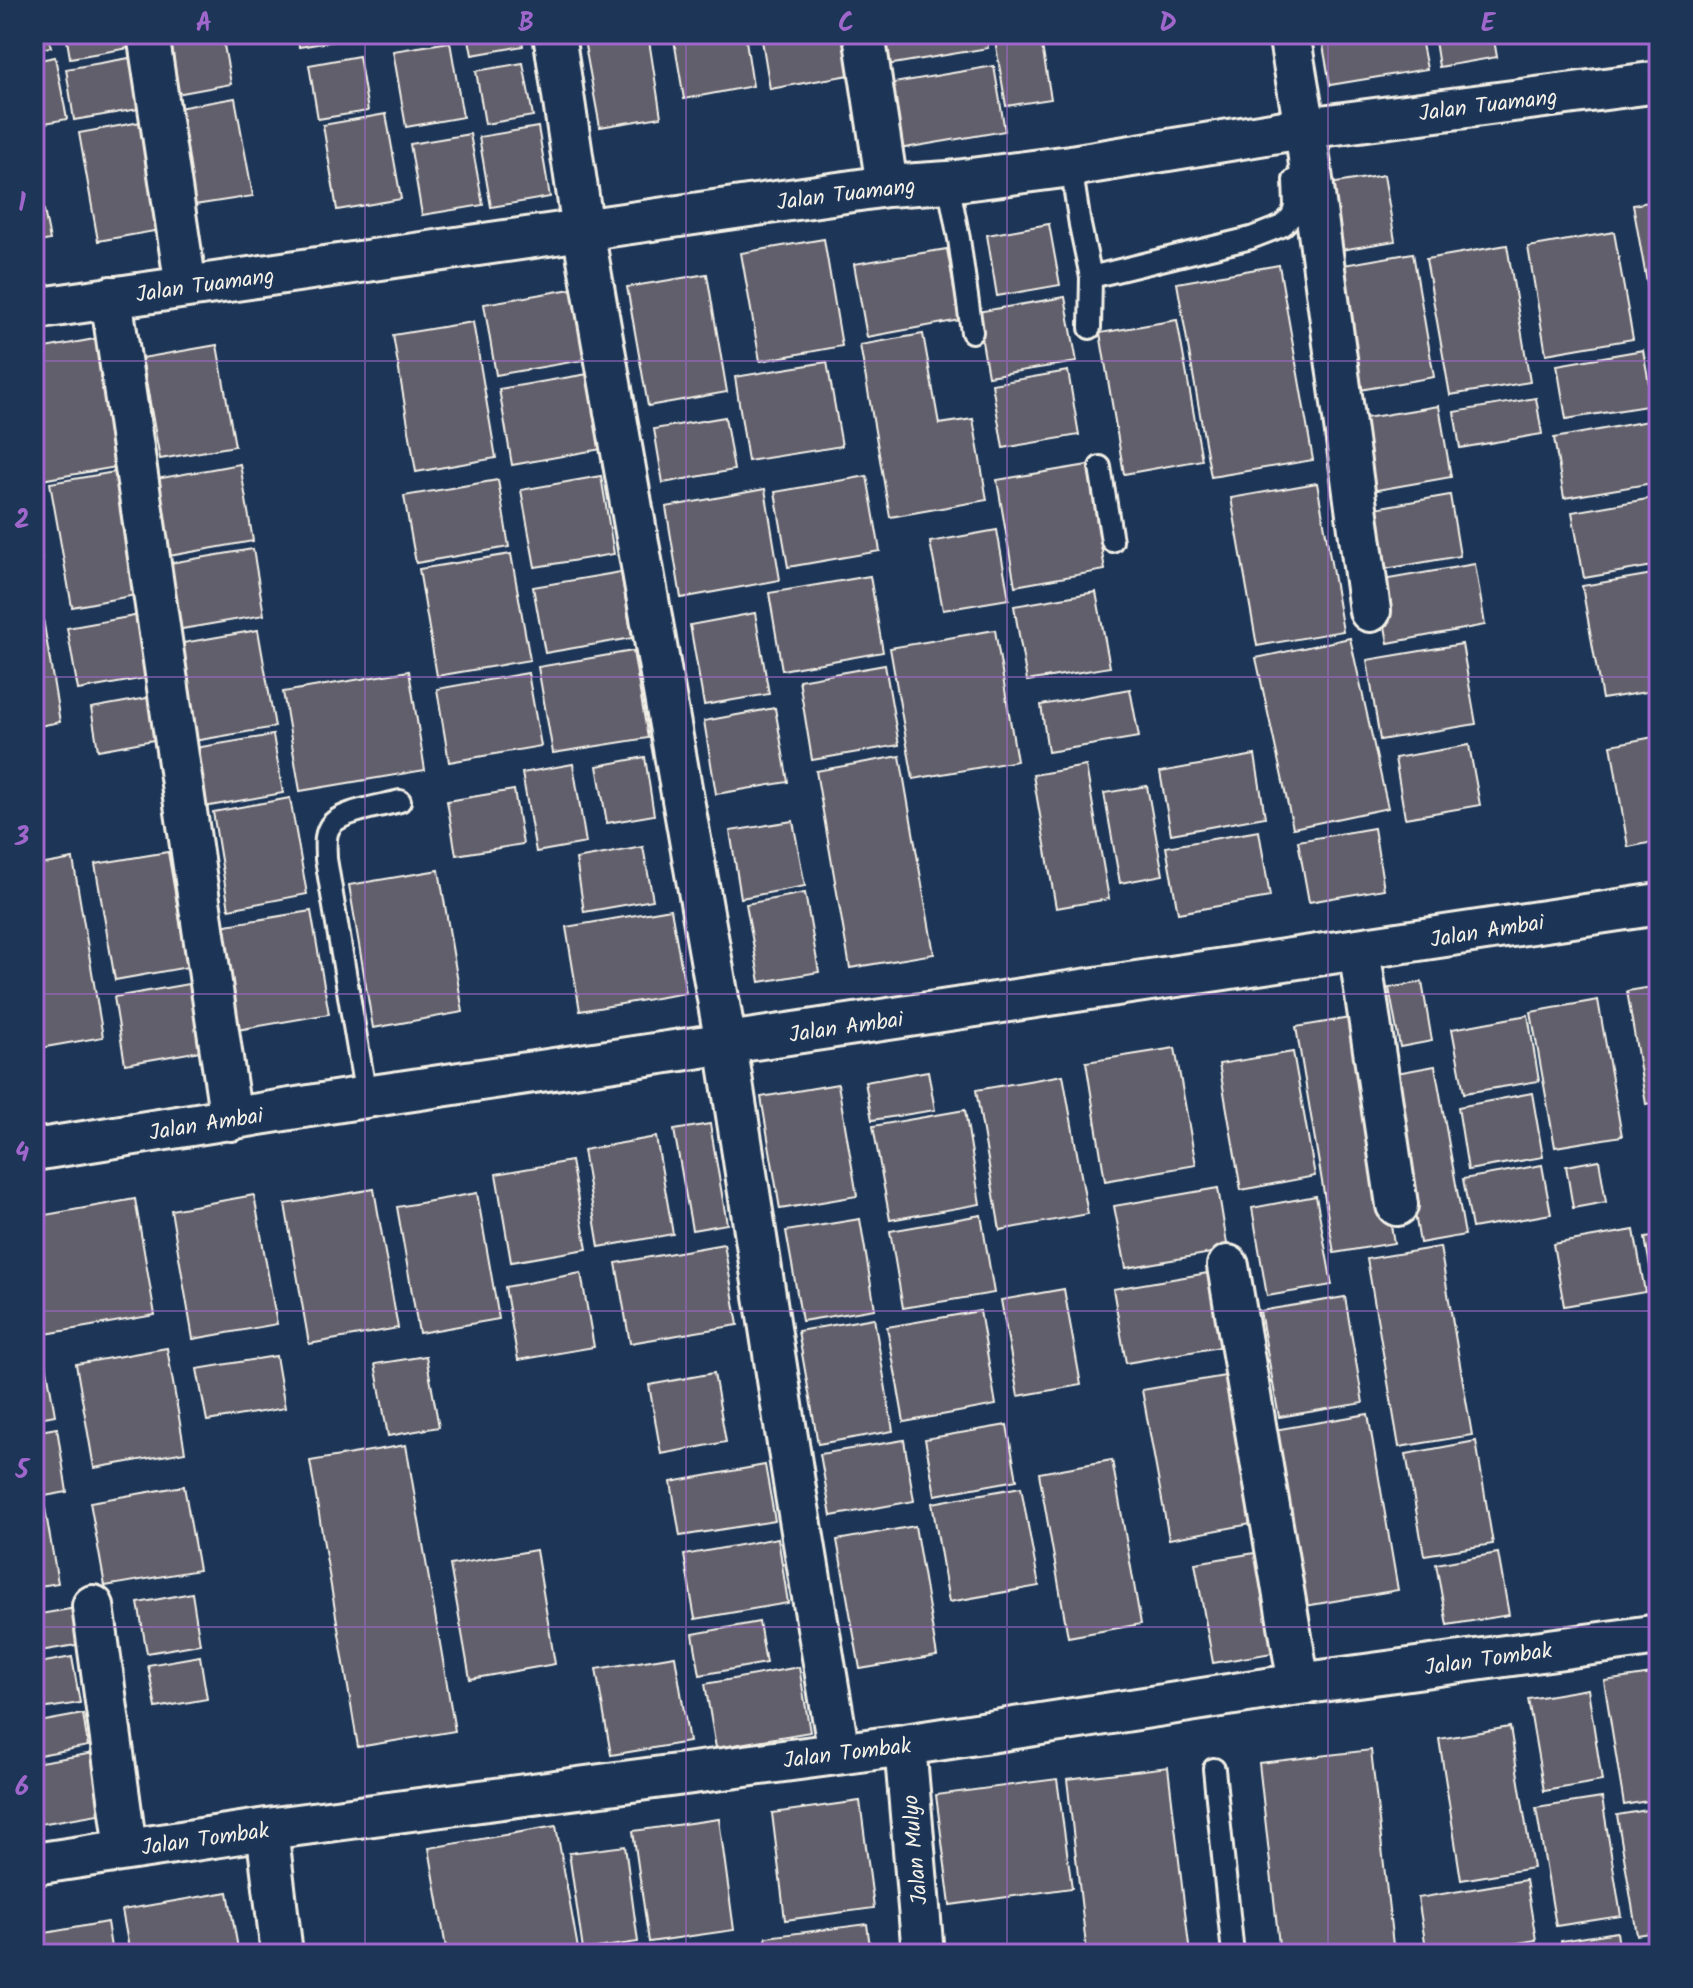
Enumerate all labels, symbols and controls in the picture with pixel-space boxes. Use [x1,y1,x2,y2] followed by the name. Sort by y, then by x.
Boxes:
[196,3,212,45] text: A
[518,3,534,45] text: B
[838,3,854,45] text: C
[1159,3,1177,45] text: D
[1481,3,1497,45] text: E
[1417,81,1560,132] street label: Jalan Tuamang
[775,170,918,221] street label: Jalan Tuamang
[18,183,26,225] text: 1
[134,259,277,314] street label: Jalan Tuamang
[14,500,30,542] text: 2
[14,817,29,859] text: 3
[1428,906,1548,959] street label: Jalan Ambai
[787,1003,906,1054] street label: Jalan Ambai
[147,1099,267,1152] street label: Jalan Ambai
[15,1133,29,1175] text: 4
[14,1450,30,1492] text: 5
[1422,1634,1555,1687] street label: Jalan Tombak
[781,1729,914,1780] street label: Jalan Tombak
[15,1767,29,1809] text: 6
[894,1793,939,1906] street label: Jalan Mulyo
[139,1814,272,1867] street label: Jalan Tombak

